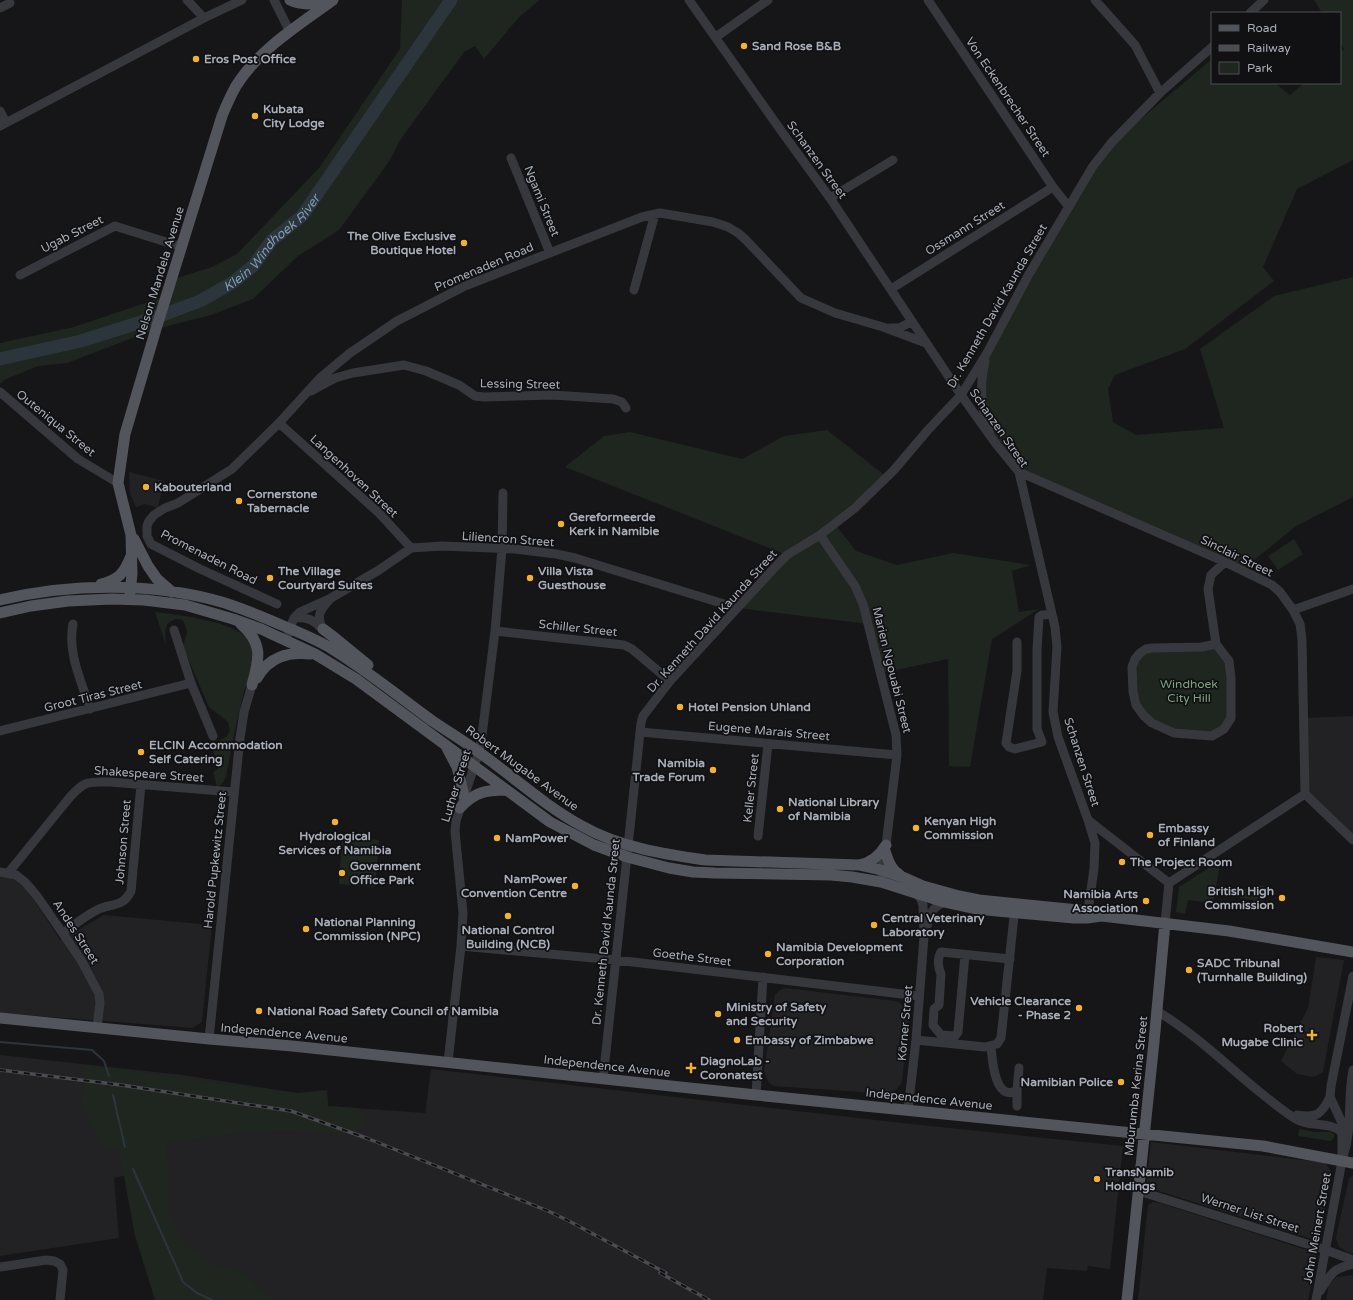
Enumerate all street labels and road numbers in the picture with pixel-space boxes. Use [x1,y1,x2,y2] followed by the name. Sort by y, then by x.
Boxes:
[963,35,1053,160] street label: Von Eckenbrecher Street
[784,118,850,202] street label: Schanzen Street
[521,164,563,239] street label: Ngami Street
[923,198,1008,258] street label: Ossmann Street
[133,205,187,341] street label: Nelson Mandela Avenue
[38,212,106,256] street label: Ugab Street
[944,221,1050,391] street label: Dr. Kenneth David Kaunda Street
[432,240,536,294] street label: Promenaden Road
[480,376,561,392] street label: Lessing Street
[967,386,1032,470] street label: Schanzen Street
[14,387,99,459] street label: Outeniqua Street
[307,432,401,521] street label: Langenhoven Street
[158,527,260,587] street label: Promenaden Road
[461,529,555,549] street label: Liliencron Street
[1199,532,1276,580] street label: Sinclair Street
[644,546,780,695] street label: Dr. Kenneth David Kaunda Street
[870,605,915,735] street label: Marien Ngouabi Street
[538,617,618,639] street label: Schiller Street
[43,677,144,715] street label: Groot Tiras Street
[1061,716,1103,809] street label: Schanzen Street
[708,719,831,743] street label: Eugene Marais Street
[463,722,581,814] street label: Robert Mugabe Avenue
[438,748,474,824] street label: Luther Street
[740,752,762,823] street label: Keller Street
[94,763,205,785] street label: Shakespeare Street
[201,790,229,929] street label: Harold Pupkewitz Street
[112,799,134,885] street label: Johnson Street
[589,838,623,1026] street label: Dr. Kenneth David Kaunda Street
[50,897,102,967] street label: Andes Street
[652,945,733,969] street label: Goethe Street
[895,984,915,1061] street label: Körner Street
[1122,1015,1150,1157] street label: Mburumba Kerina Street
[220,1020,348,1046] street label: Independence Avenue
[543,1052,671,1080] street label: Independence Avenue
[865,1085,993,1113] street label: Independence Avenue
[1300,1171,1334,1285] street label: John Meinert Street
[1199,1191,1301,1236] street label: Werner List Street

